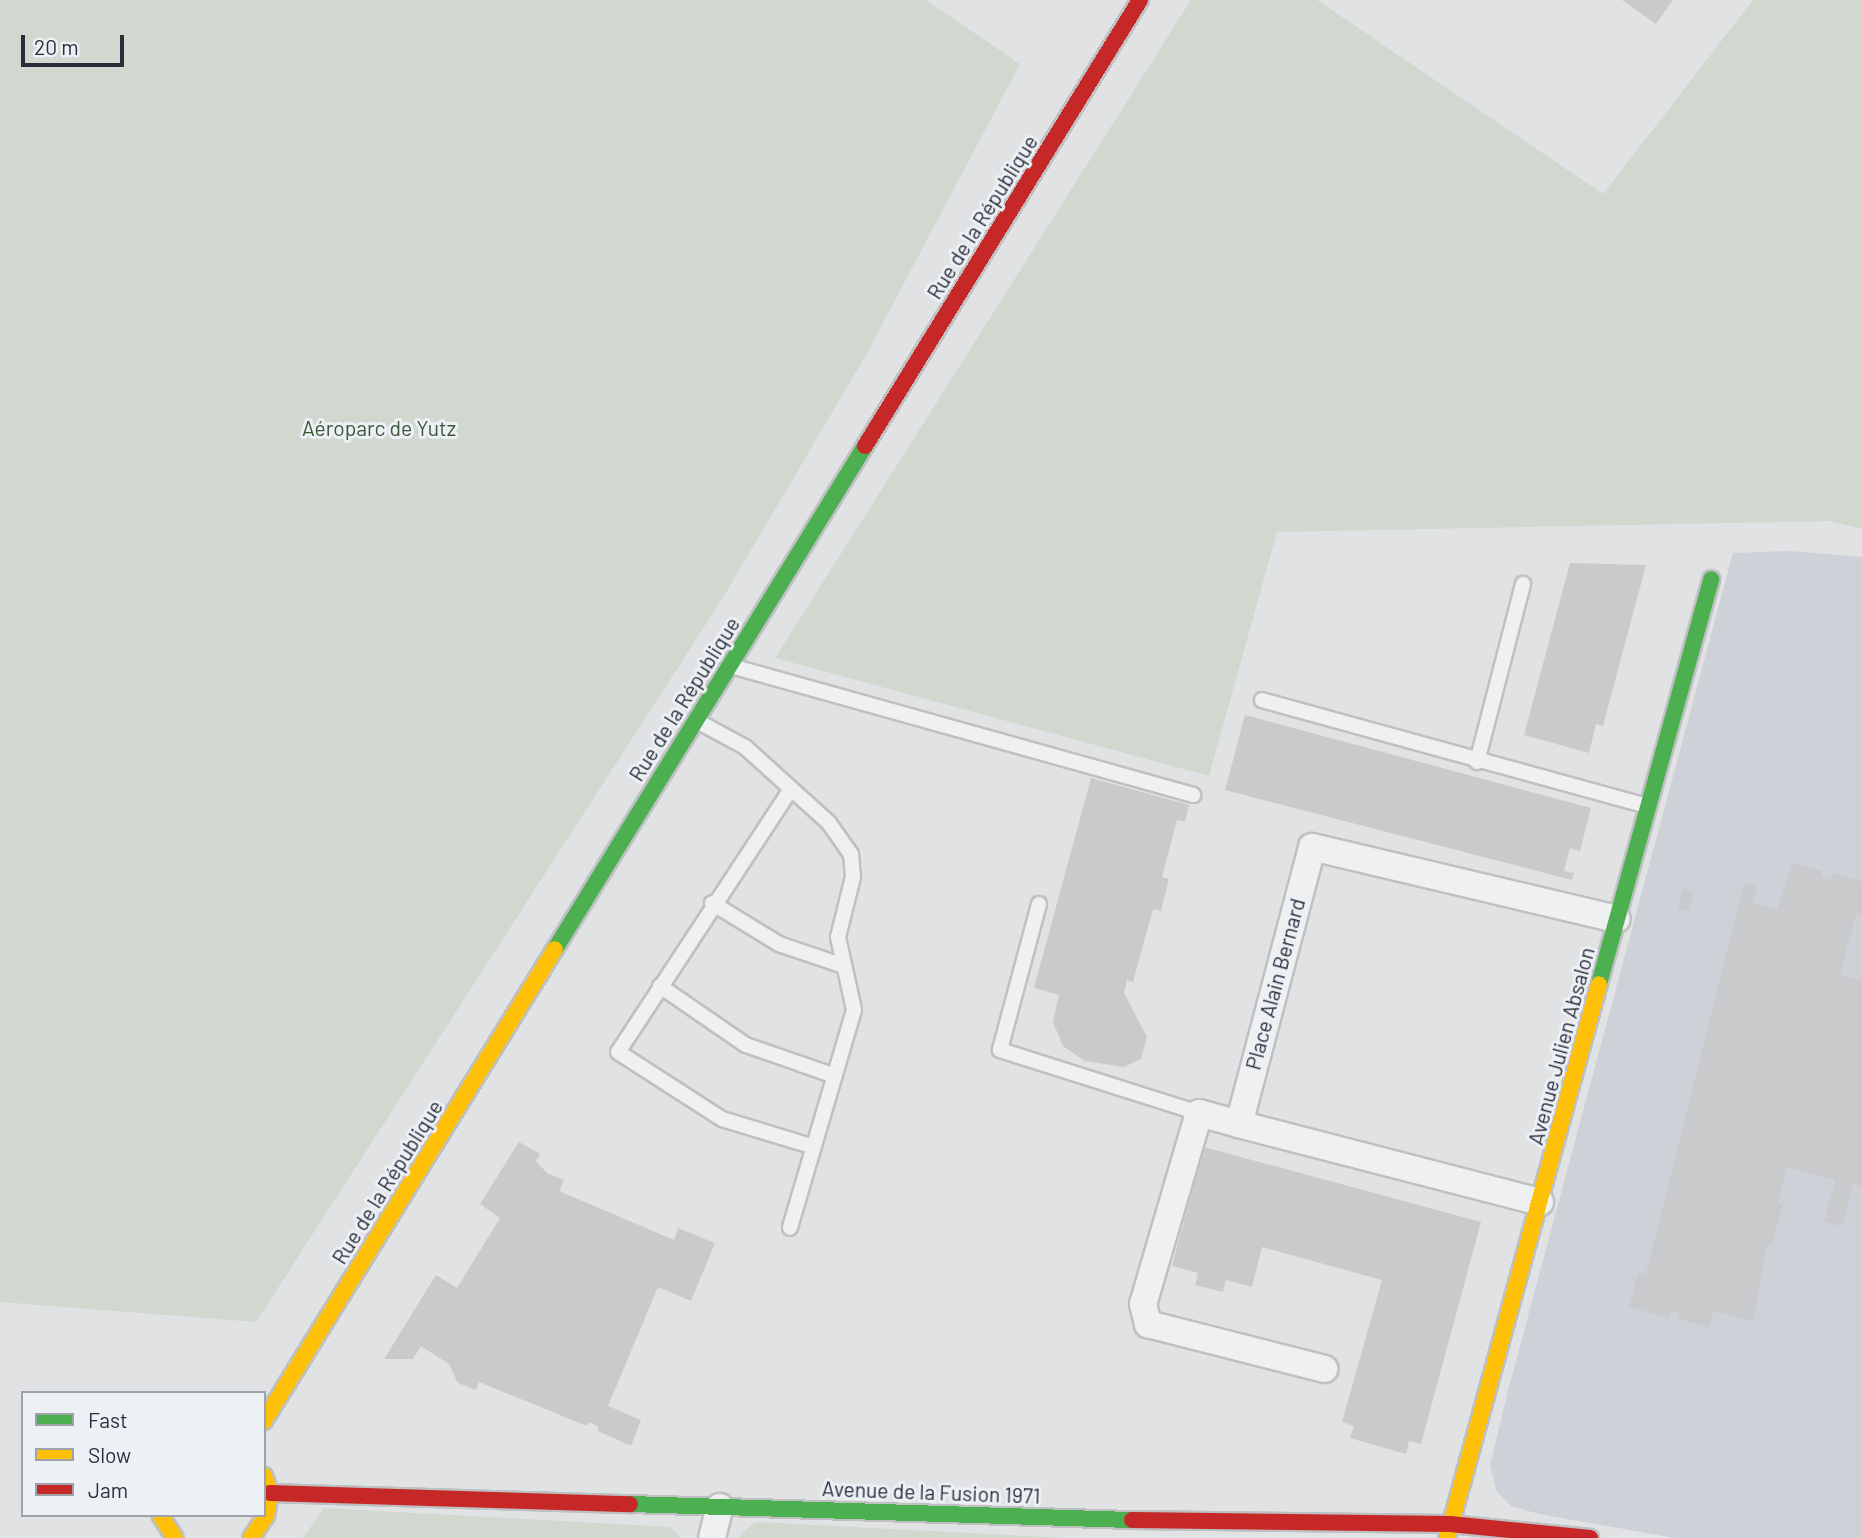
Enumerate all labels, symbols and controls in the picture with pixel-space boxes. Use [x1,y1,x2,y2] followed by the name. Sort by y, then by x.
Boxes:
[24,21,128,65] scale bar
[34,34,79,59] text: 20 m
[921,130,1043,304] street label: Rue de la République
[302,415,456,441] park label: Aéroparc de Yutz
[623,612,745,786] street label: Rue de la République
[1240,896,1310,1072] street label: Place Alain Bernard
[1522,944,1600,1148] street label: Avenue Julien Absalon
[326,1095,448,1269] street label: Rue de la République
[21,1391,266,1517] legend
[88,1407,128,1432] text: Fast
[88,1442,131,1467] text: Slow
[821,1476,1041,1508] street label: Avenue de la Fusion 1971
[88,1477,128,1502] text: Jam

